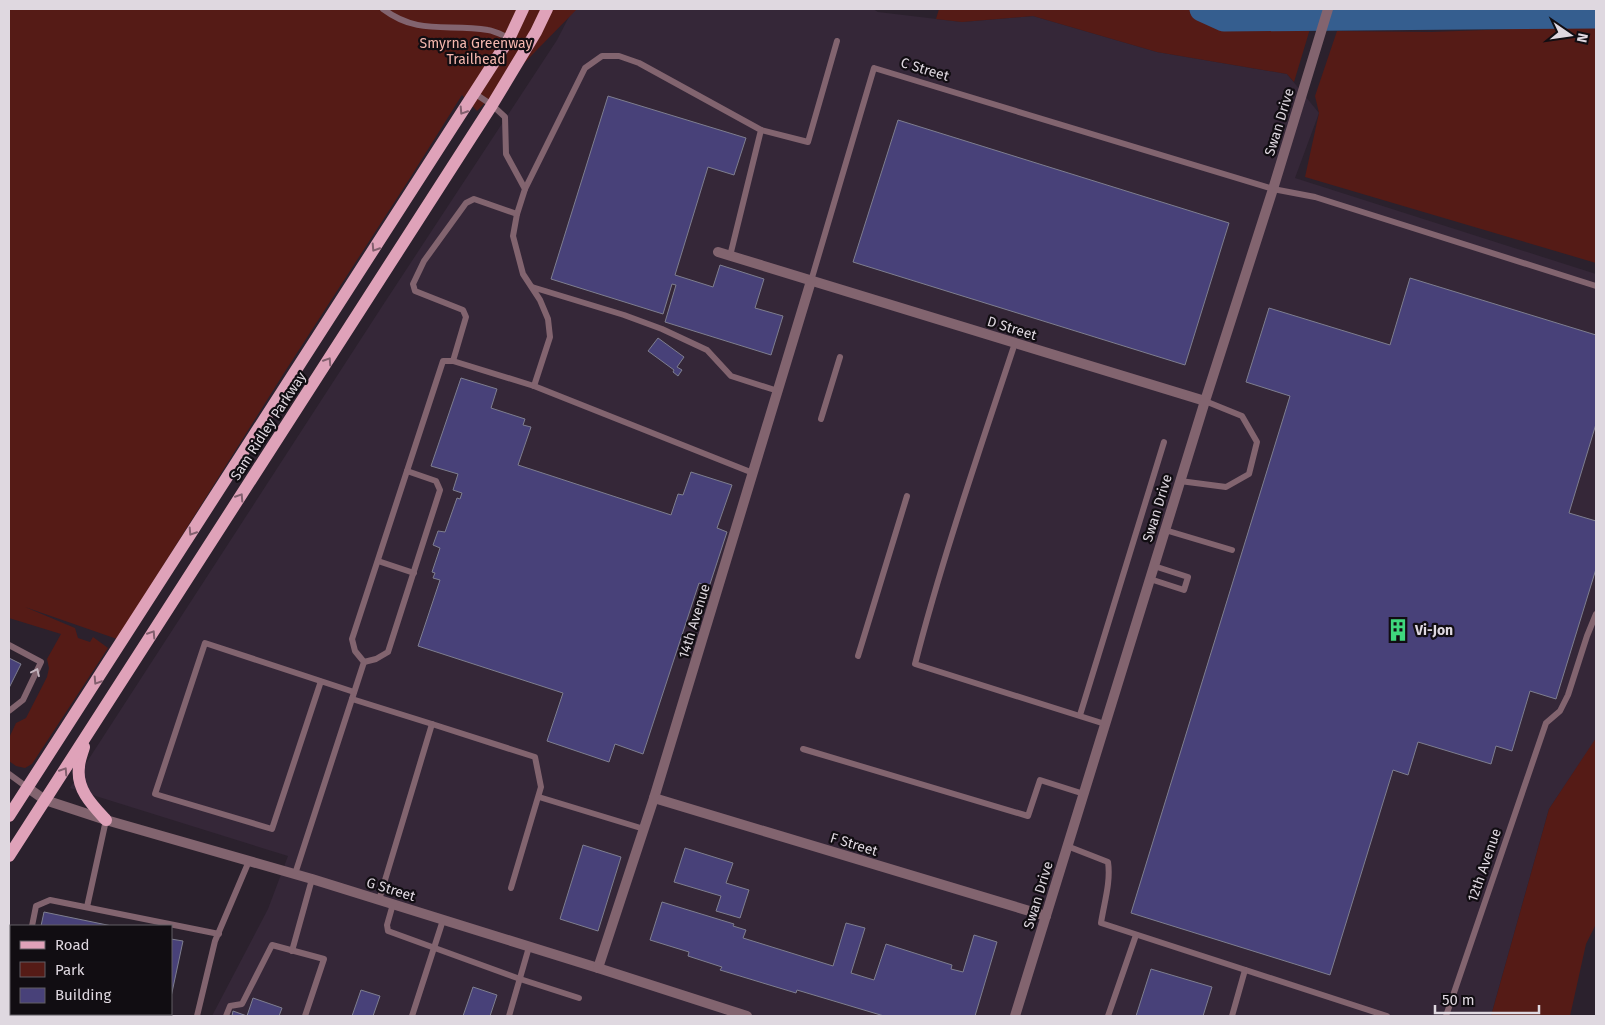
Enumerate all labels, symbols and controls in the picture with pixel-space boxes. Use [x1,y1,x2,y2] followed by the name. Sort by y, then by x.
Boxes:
[1545,10,1595,60] north arrow
[1573,31,1592,44] text: N
[420,35,533,68] park label: Smyrna Greenway Trailhead
[899,54,952,85] street label: C Street
[1261,86,1298,158] street label: Swan Drive
[459,105,469,114] one-way arrow
[372,242,381,251] one-way arrow
[985,313,1039,344] street label: D Street
[321,357,331,366] one-way arrow
[227,369,310,484] street label: Sam Ridley Parkway
[1139,472,1176,544] street label: Swan Drive
[234,494,243,503] one-way arrow
[189,526,199,535] one-way arrow
[675,582,714,660] street label: 14th Avenue
[1385,617,1411,643] building icon: Vi-Jon
[1414,622,1453,639] place label: Vi-Jon
[146,631,155,640] one-way arrow
[29,668,40,677] one-way arrow
[93,675,103,684] one-way arrow
[58,767,67,776] one-way arrow
[1464,826,1505,904] street label: 12th Avenue
[828,829,880,860] street label: F Street
[1020,859,1057,931] street label: Swan Drive
[364,874,418,905] street label: G Street
[10,925,172,1015] legend
[55,936,90,954] text: Road
[55,961,85,979] text: Park
[1435,982,1539,1014] scale bar
[55,986,111,1004] text: Building
[1442,991,1475,1009] text: 50 m

